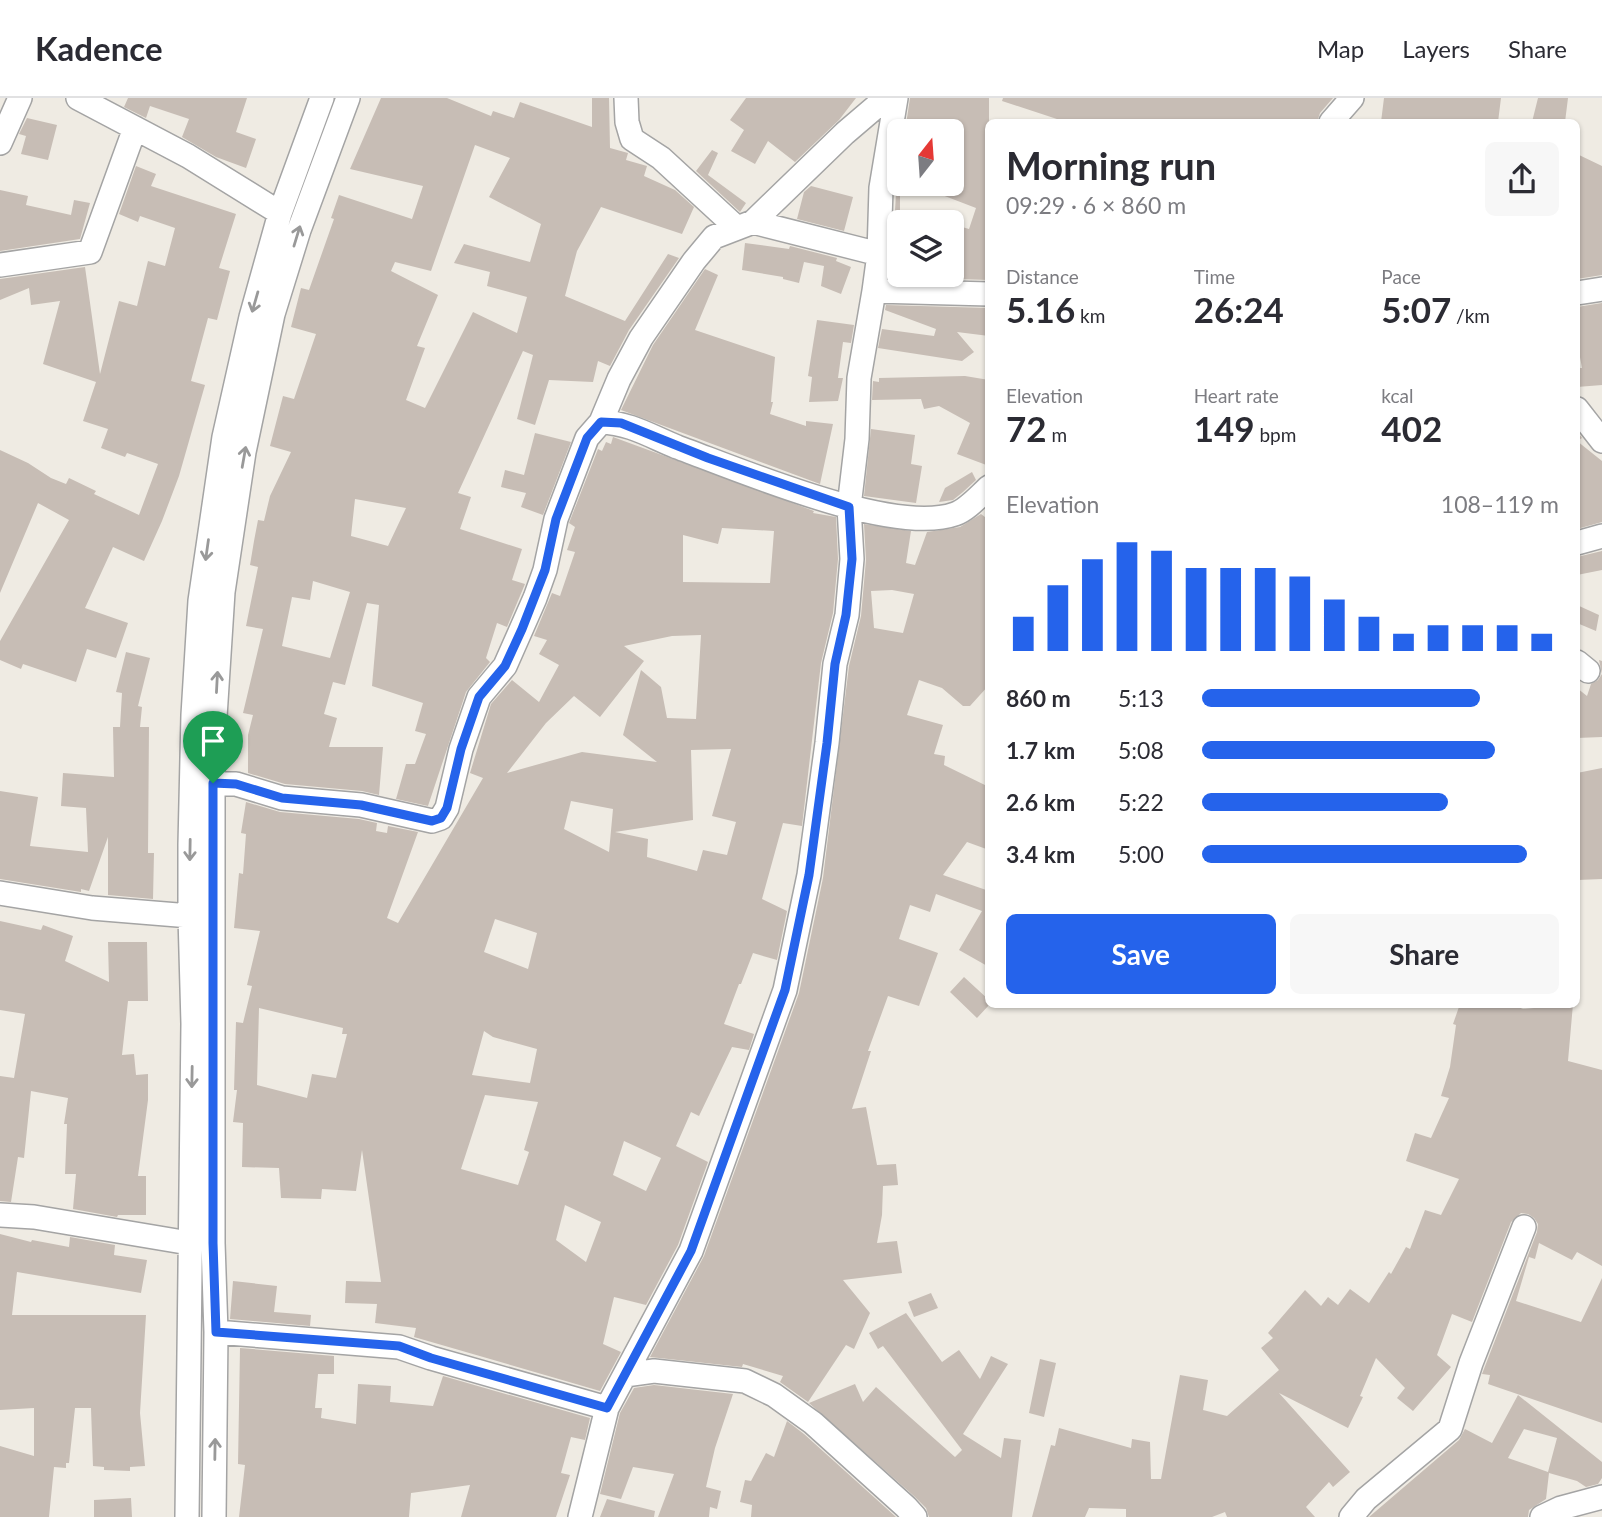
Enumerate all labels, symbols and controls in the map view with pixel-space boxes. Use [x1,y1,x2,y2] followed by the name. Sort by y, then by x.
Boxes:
[35,28,163,68] text: Kadence
[1317,34,1364,63] text: Map
[1402,34,1470,63] text: Layers
[1508,34,1567,63] text: Share
[887,119,964,196] north arrow
[887,119,964,287] map controls
[1006,142,1216,188] text: Morning run
[1485,142,1559,216] button: share
[1006,191,1186,219] text: 09:29 · 6 × 860 m
[887,210,964,287] button: layers
[292,225,305,247] one-way arrow
[1006,265,1079,288] text: Distance
[1194,265,1235,288] text: Time
[1381,265,1421,288] text: Pace
[1006,288,1075,330] text: 5.16
[1194,288,1284,330] text: 26:24
[1381,288,1451,330] text: 5:07
[247,291,260,313] one-way arrow
[1075,304,1105,327] text: km
[1451,304,1490,327] text: /km
[1006,384,1083,407] text: Elevation
[1194,384,1279,407] text: Heart rate
[1381,384,1413,407] text: kcal
[1006,407,1047,449] text: 72
[1194,407,1255,449] text: 149
[1381,407,1442,449] text: 402
[1047,423,1067,446] text: m
[1255,423,1296,446] text: bpm
[238,446,251,469] one-way arrow
[1006,490,1099,518] text: Elevation
[1441,490,1559,518] text: 108–119 m
[200,538,213,561] one-way arrow
[210,671,223,694] one-way arrow
[1006,684,1071,712] text: 860 m
[1118,684,1164,712] text: 5:13
[183,711,243,783] pin
[194,722,232,760] icon: arrive
[1006,736,1075,764] text: 1.7 km
[1118,736,1164,764] text: 5:08
[1006,788,1075,816] text: 2.6 km
[1118,788,1164,816] text: 5:22
[183,838,197,861] one-way arrow
[1006,840,1075,868] text: 3.4 km
[1118,840,1164,868] text: 5:00
[1006,914,1276,994] button: Save
[1290,914,1559,994] button: Share
[185,1066,199,1089] one-way arrow
[208,1438,222,1461] one-way arrow

